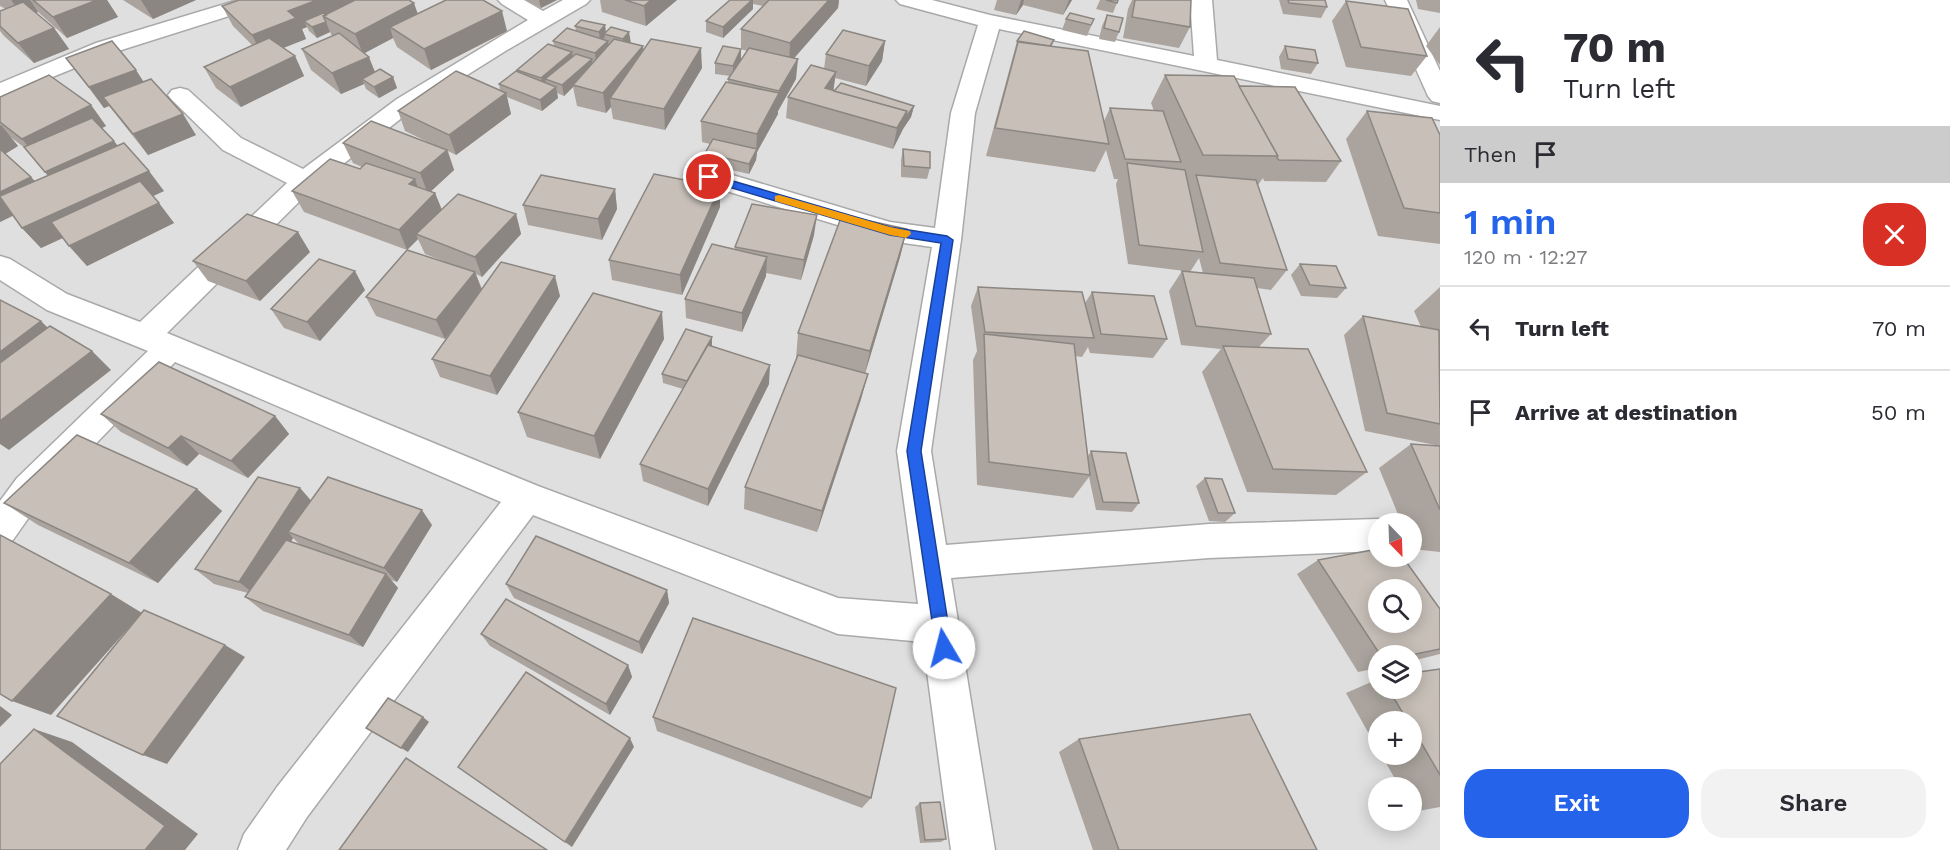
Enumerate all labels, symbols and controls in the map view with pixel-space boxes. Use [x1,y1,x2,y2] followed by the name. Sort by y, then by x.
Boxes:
[1563,23,1666,72] text: 70 m
[1464,24,1542,102] icon: left
[1563,73,1675,105] text: Turn left
[1529,138,1562,171] icon: arrive
[1464,142,1517,167] text: Then
[683,151,734,202] pin
[692,160,725,193] icon: arrive
[1464,201,1556,243] text: 1 min
[1863,203,1926,266] button: close
[1464,245,1587,269] text: 120 m · 12:27
[1464,312,1497,345] icon: left
[1515,316,1609,341] text: Turn left
[1872,316,1926,341] text: 70 m
[1464,396,1497,429] icon: arrive
[1515,400,1738,425] text: Arrive at destination
[1871,400,1926,425] text: 50 m
[1368,513,1422,567] north arrow
[1368,513,1422,831] map controls
[1368,579,1422,633] button: search
[912,616,976,680] position arrow
[1368,645,1422,699] button: layers
[1368,711,1422,765] button: +
[1464,769,1689,838] button: Exit
[1701,769,1926,838] button: Share
[1368,777,1422,831] button: −

